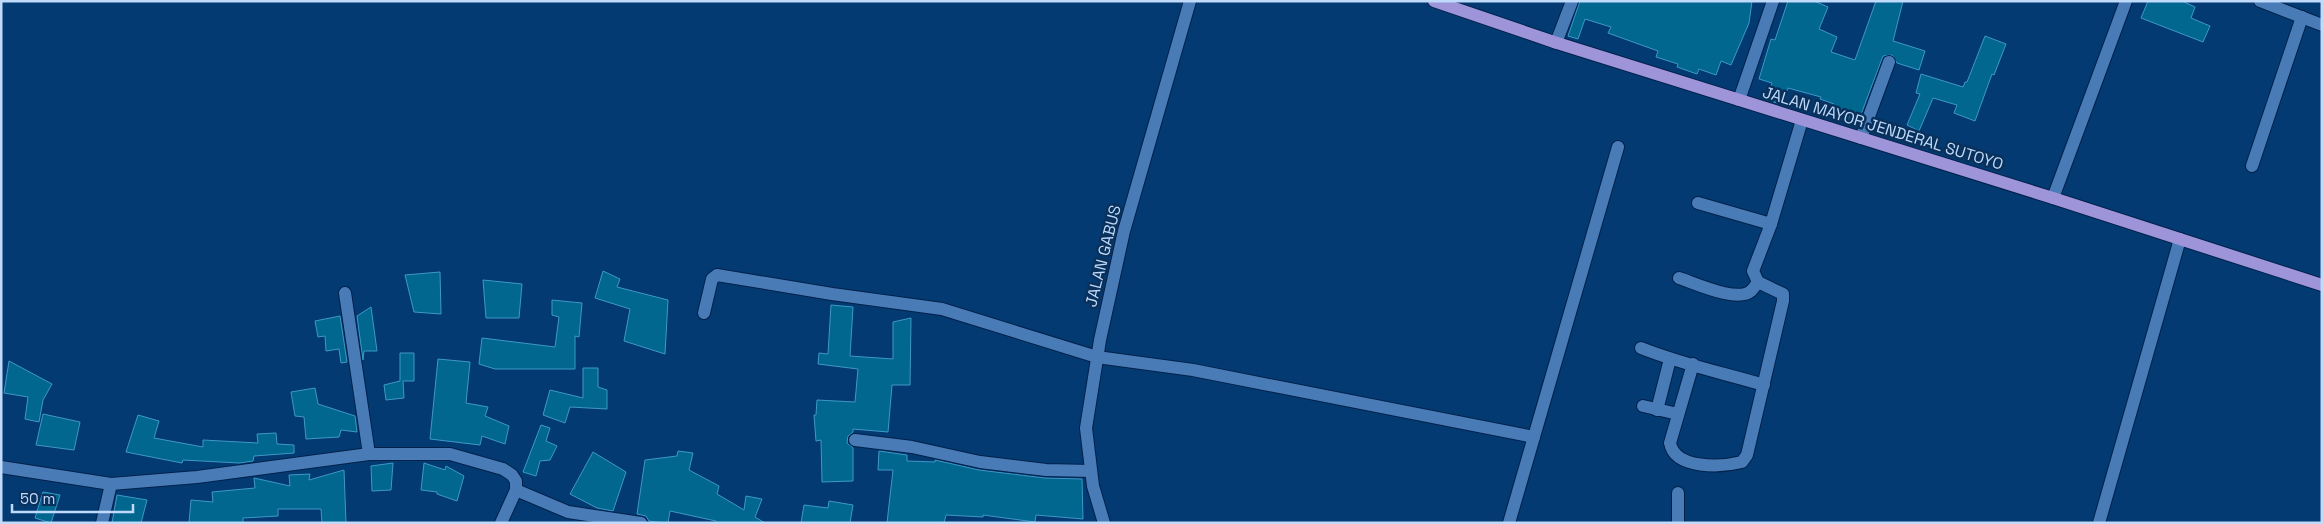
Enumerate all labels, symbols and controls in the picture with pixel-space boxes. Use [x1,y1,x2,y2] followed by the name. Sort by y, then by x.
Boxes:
[1760,81,2006,175] street label: JALAN MAYOR JENDERAL SUTOYO
[1080,203,1126,309] street label: JALAN GABUS
[12,482,134,514] scale bar
[20,489,55,508] text: 50 m

